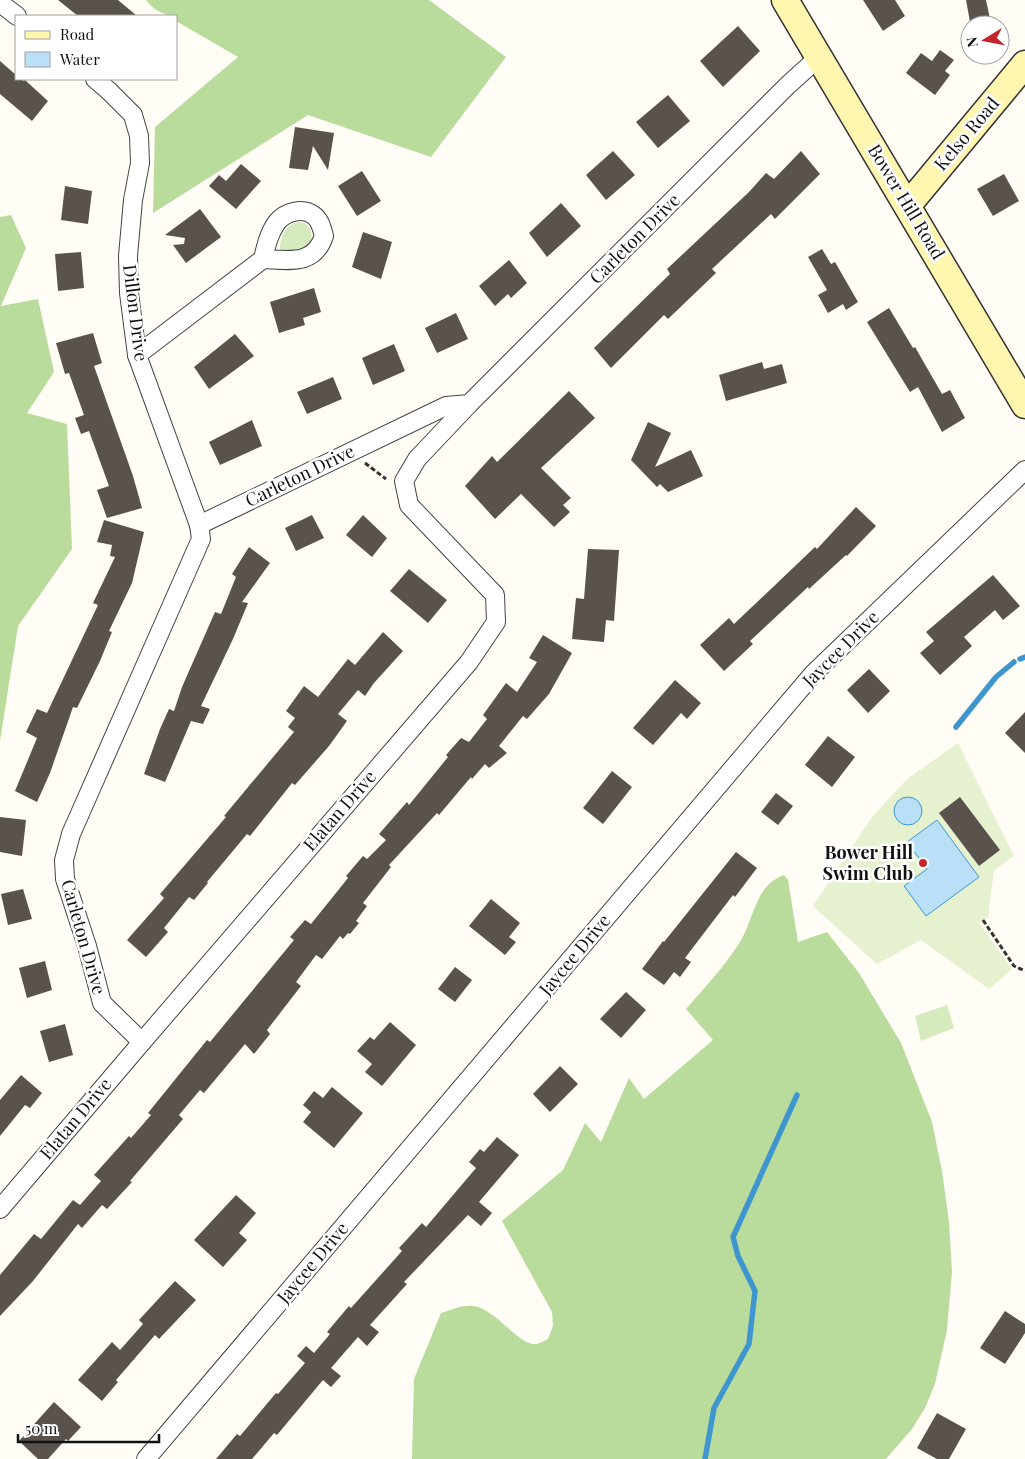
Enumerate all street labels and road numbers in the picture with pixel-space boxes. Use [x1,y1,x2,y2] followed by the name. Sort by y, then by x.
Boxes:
[928,91,1005,175] street label: Kelso Road
[863,139,951,264] street label: Bower Hill Road
[584,188,685,289] street label: Carleton Drive
[118,263,154,363] street label: Dillon Drive
[241,438,358,512] street label: Carleton Drive
[796,605,884,692] street label: Jaycee Drive
[297,765,381,856] street label: Elatan Drive
[56,876,112,997] street label: Carleton Drive
[533,909,615,1001] street label: Jaycee Drive
[34,1072,116,1164] street label: Elatan Drive
[271,1217,353,1309] street label: Jaycee Drive

